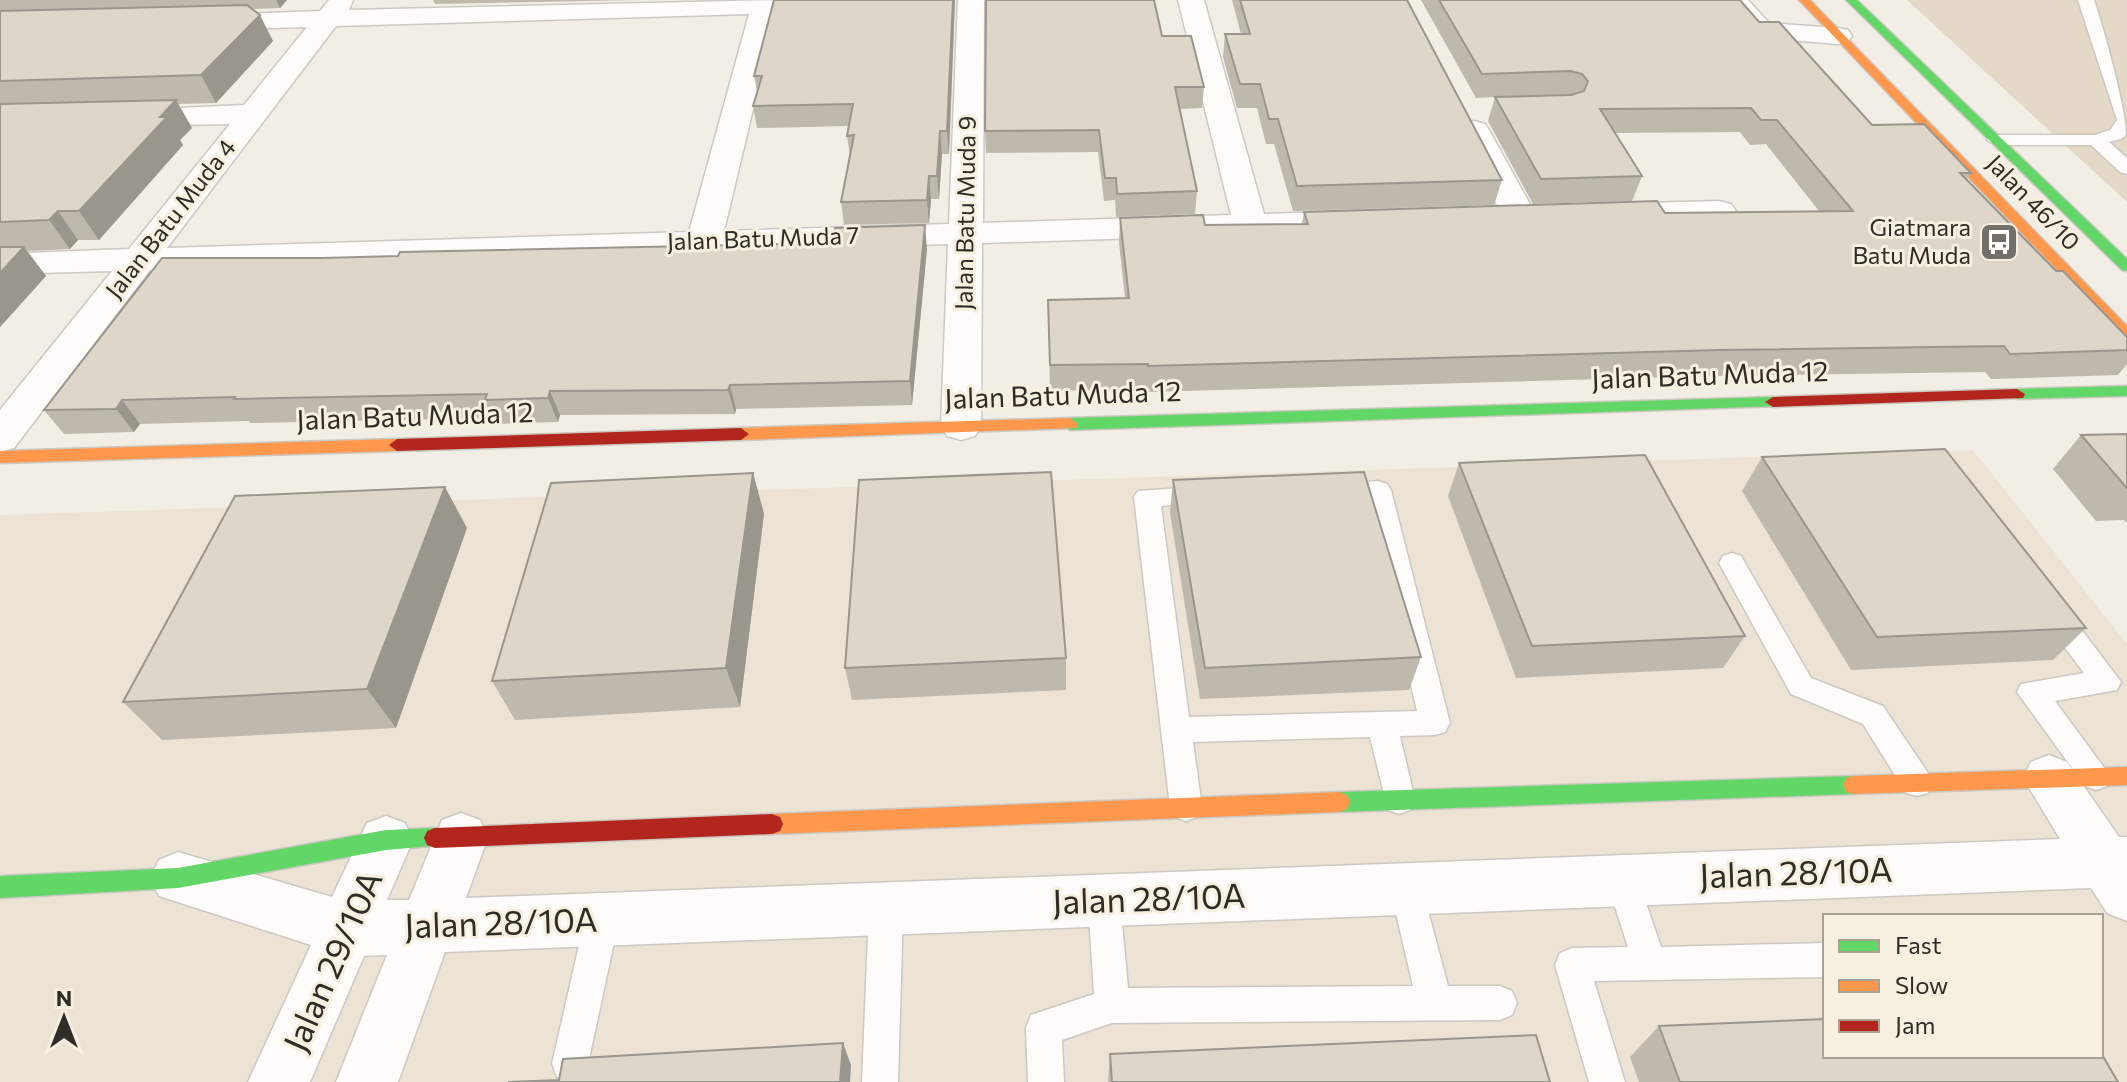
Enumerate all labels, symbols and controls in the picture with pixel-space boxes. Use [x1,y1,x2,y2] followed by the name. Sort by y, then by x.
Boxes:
[948,116,981,310] street label: Jalan Batu Muda 9
[99,133,241,304] street label: Jalan Batu Muda 4
[1981,148,2087,256] street label: Jalan 46/10
[1852,212,1971,269] place label: Giatmara Batu Muda
[666,220,860,255] street label: Jalan Batu Muda 7
[1978,221,2020,263] bus stop icon: Giatmara Batu Muda
[1591,353,1829,395] street label: Jalan Batu Muda 12
[944,373,1182,415] street label: Jalan Batu Muda 12
[296,394,534,436] street label: Jalan Batu Muda 12
[1699,847,1893,895] street label: Jalan 28/10A
[273,863,390,1057] street label: Jalan 29/10A
[1052,873,1246,921] street label: Jalan 28/10A
[404,897,598,945] street label: Jalan 28/10A
[1823,914,2103,1058] legend
[1895,930,1942,959] text: Fast
[1895,970,1948,999] text: Slow
[24,978,104,1058] north arrow
[56,984,72,1011] text: N
[1895,1010,1935,1039] text: Jam

